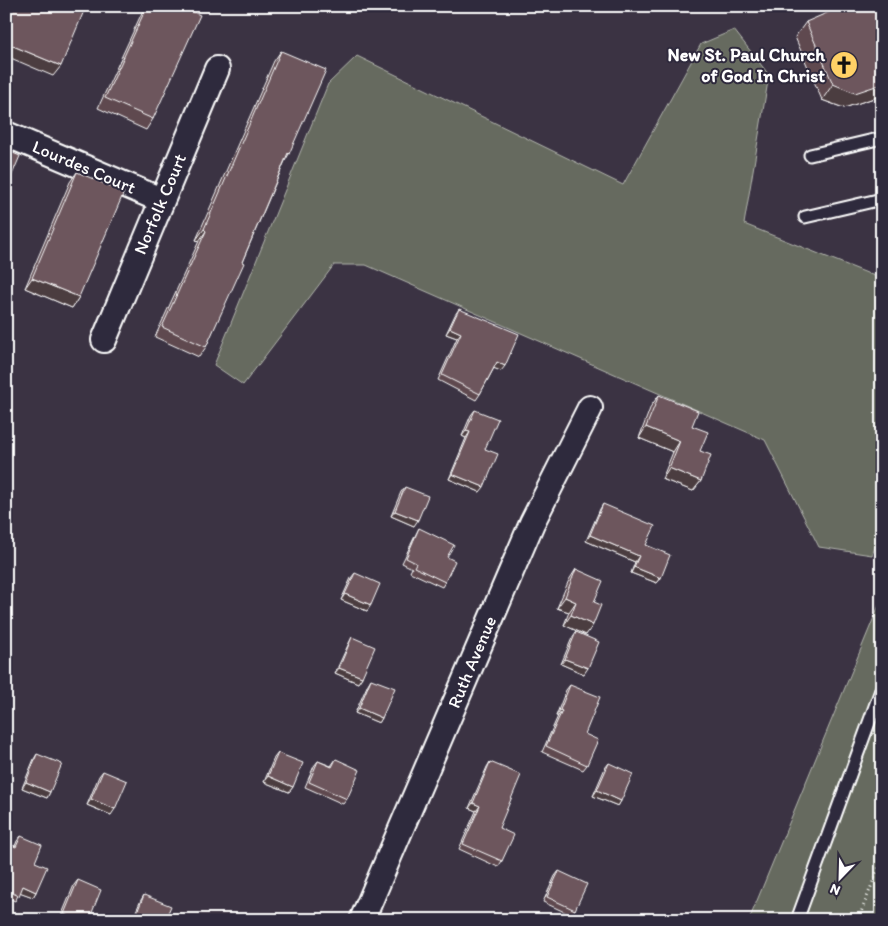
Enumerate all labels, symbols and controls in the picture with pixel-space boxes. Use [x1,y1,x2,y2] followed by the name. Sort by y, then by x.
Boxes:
[668,44,825,87] place label: New St. Paul Church of God In Christ
[829,50,859,80] church icon: New St. Paul Church of God In Christ
[29,135,139,199] street label: Lourdes Court
[129,150,191,258] street label: Norfolk Court
[443,613,501,711] street label: Ruth Avenue
[816,854,866,904] north arrow
[827,880,843,899] text: N

